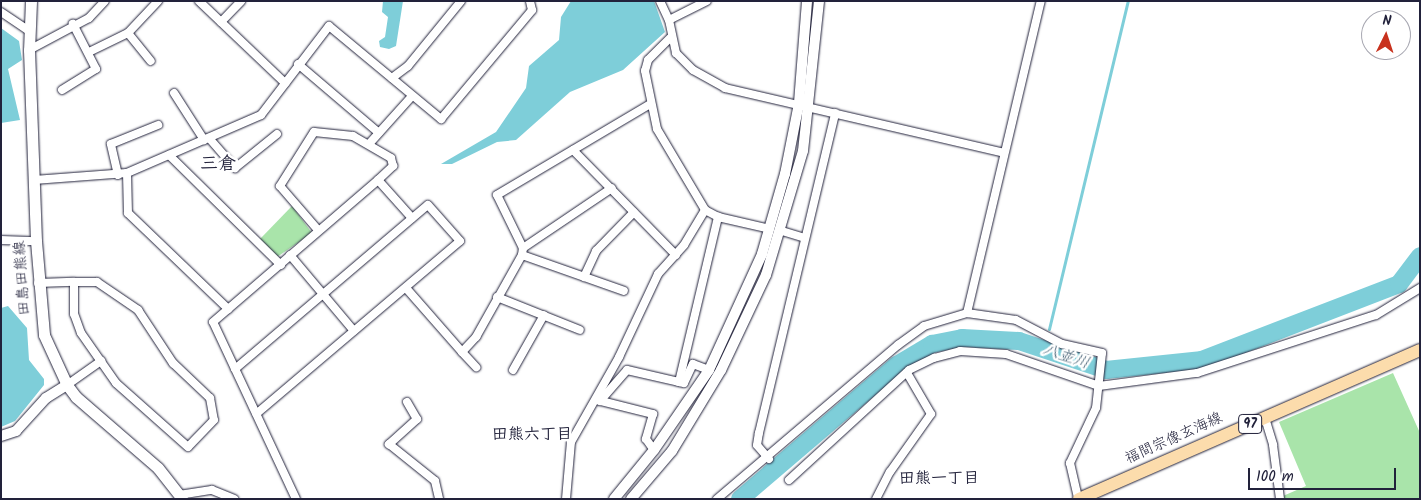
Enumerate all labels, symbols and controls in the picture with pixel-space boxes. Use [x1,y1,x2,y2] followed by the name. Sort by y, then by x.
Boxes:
[1361,10,1411,60] north arrow
[1382,10,1392,32] text: N
[200,154,236,176] district label: 三倉
[11,240,35,316] street label: 田島田熊線
[1040,340,1092,374] water label: 八並川
[1122,409,1226,469] street label: 福間宗像玄海線
[1238,412,1262,436] road number: 97
[492,425,572,445] district label: 田熊六丁目
[1251,458,1398,490] scale bar
[1256,465,1294,489] text: 100 m
[899,469,979,489] district label: 田熊一丁目

